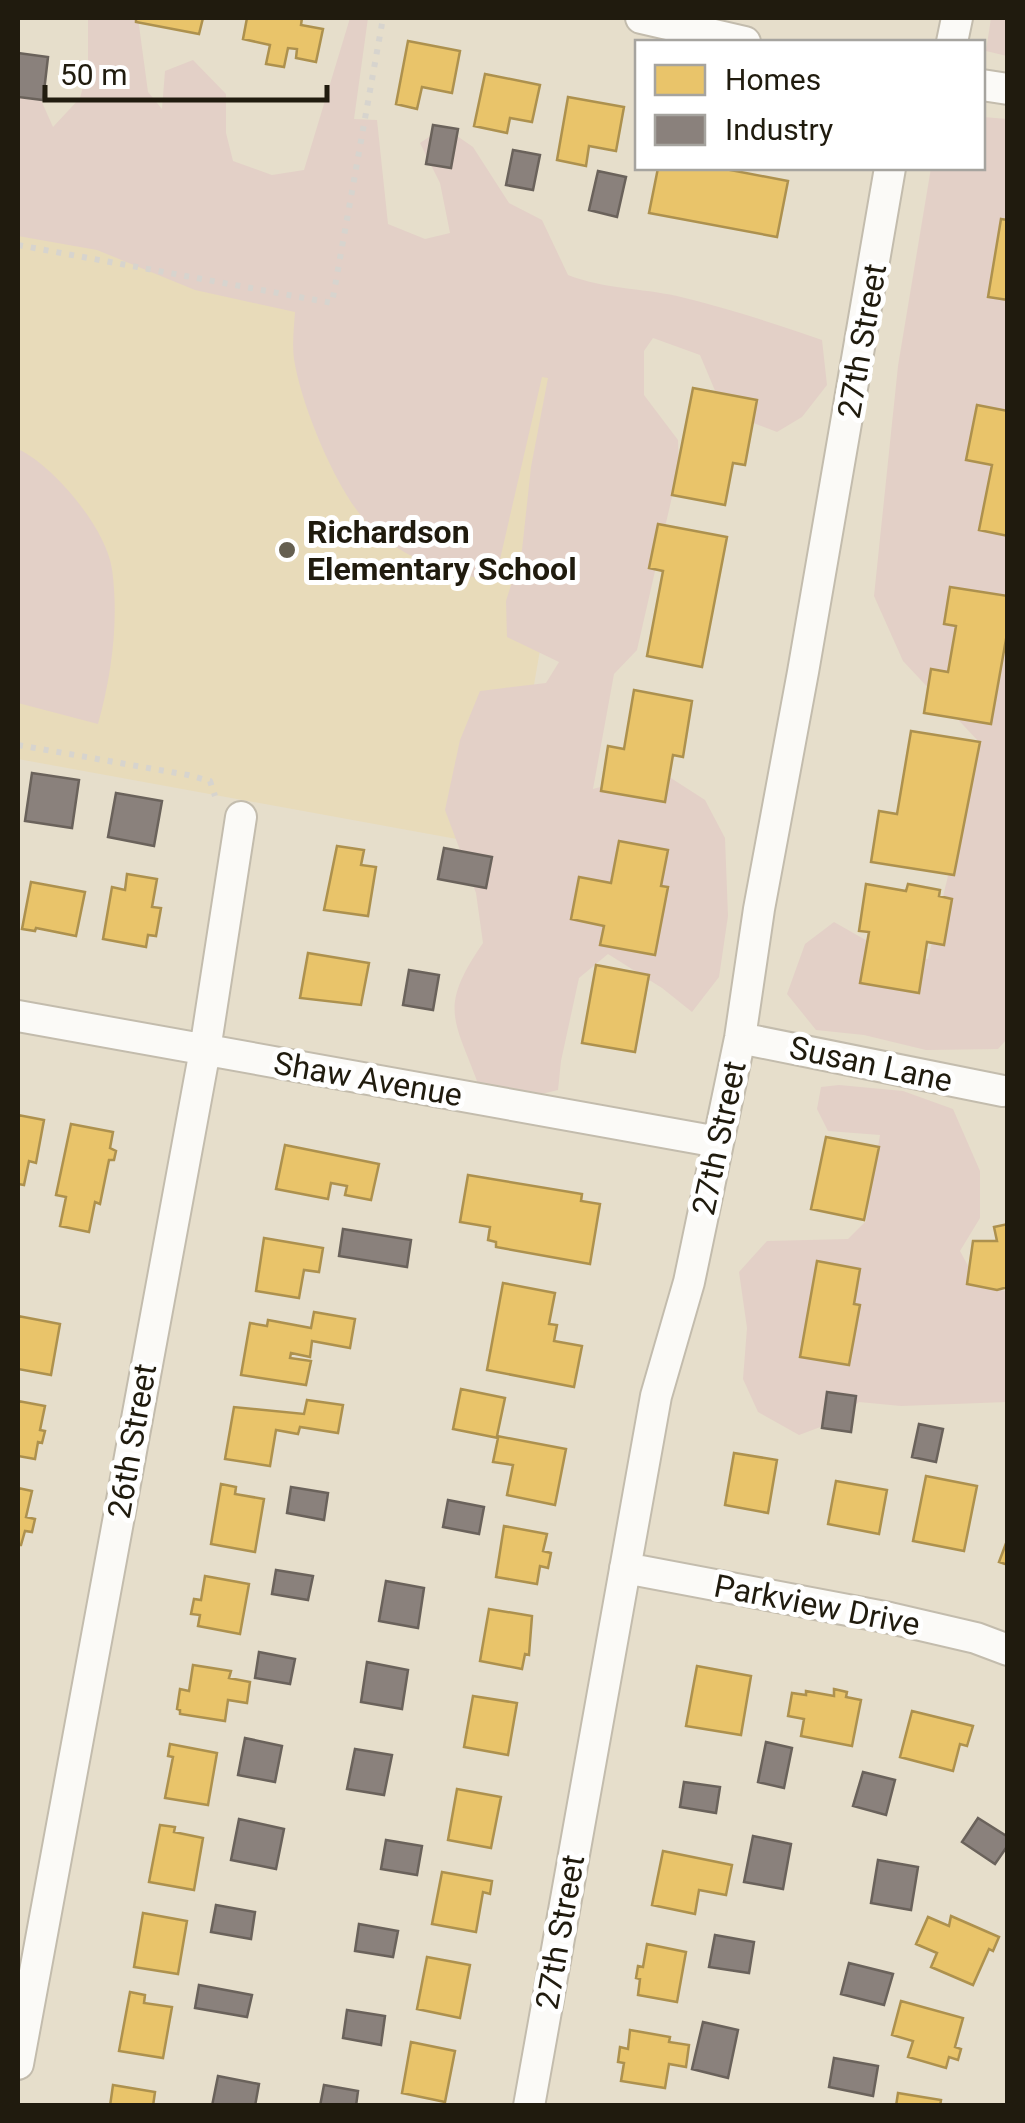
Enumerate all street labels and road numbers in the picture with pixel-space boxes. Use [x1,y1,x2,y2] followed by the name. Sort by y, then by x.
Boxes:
[830,261,894,421] street label: 27th Street
[786,1028,956,1100] street label: Susan Lane
[271,1044,465,1114] street label: Shaw Avenue
[684,1058,754,1218] street label: 27th Street
[100,1361,164,1521] street label: 26th Street
[711,1566,923,1644] street label: Parkview Drive
[528,1852,592,2012] street label: 27th Street

